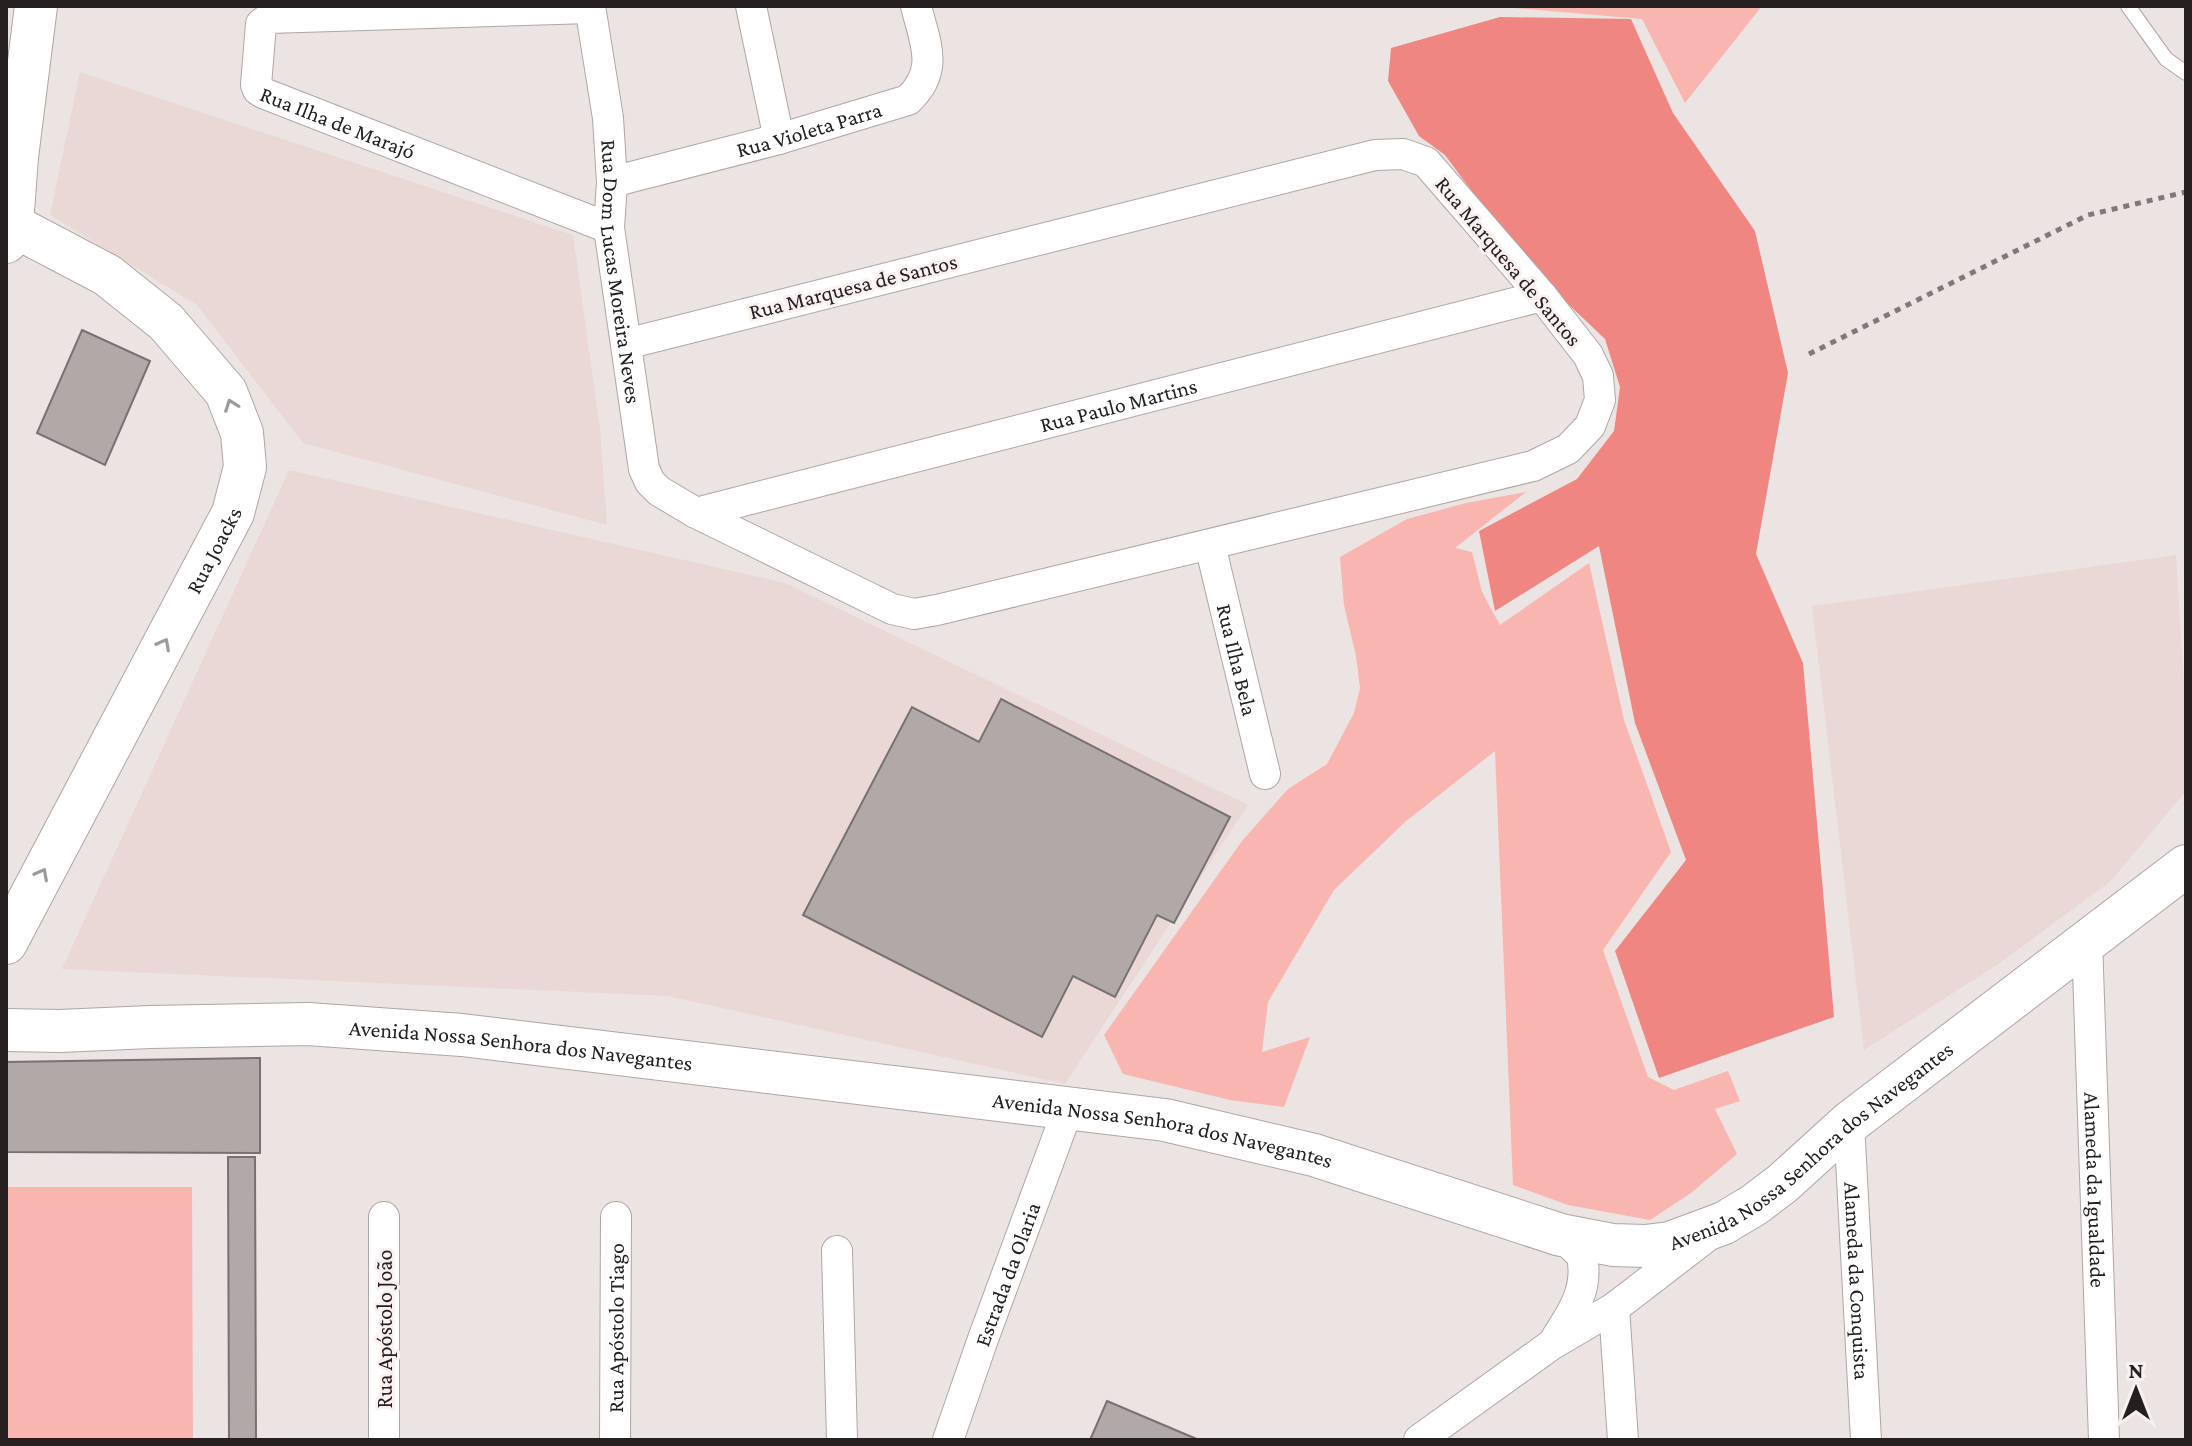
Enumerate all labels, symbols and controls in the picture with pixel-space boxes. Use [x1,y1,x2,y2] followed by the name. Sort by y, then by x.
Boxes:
[257,81,419,164] street label: Rua Ilha de Marajó
[734,97,885,162] street label: Rua Violeta Parra
[596,139,646,405] street label: Rua Dom Lucas Moreira Neves
[1430,171,1587,351] street label: Rua Marquesa de Santos
[746,249,960,324] street label: Rua Marquesa de Santos
[1037,373,1200,437] street label: Rua Paulo Martins
[224,399,241,413] one-way arrow
[181,506,247,598] street label: Rua Joacks
[1212,601,1263,718] street label: Rua Ilha Bela
[154,638,169,653] one-way arrow
[33,868,48,883] one-way arrow
[348,1015,694,1076] street label: Avenida Nossa Senhora dos Navegantes
[1666,1036,1958,1255] street label: Avenida Nossa Senhora dos Navegantes
[991,1087,1336,1173] street label: Avenida Nossa Senhora dos Navegantes
[2079,1092,2111,1288] street label: Alameda da Igualdade
[1839,1181,1875,1380] street label: Alameda da Conquista
[969,1199,1045,1350] street label: Estrada da Olaria
[603,1243,629,1413] street label: Rua Apóstolo Tiago
[372,1249,397,1408] street label: Rua Apóstolo João
[2096,1350,2176,1430] north arrow
[2129,1358,2144,1383] text: N

